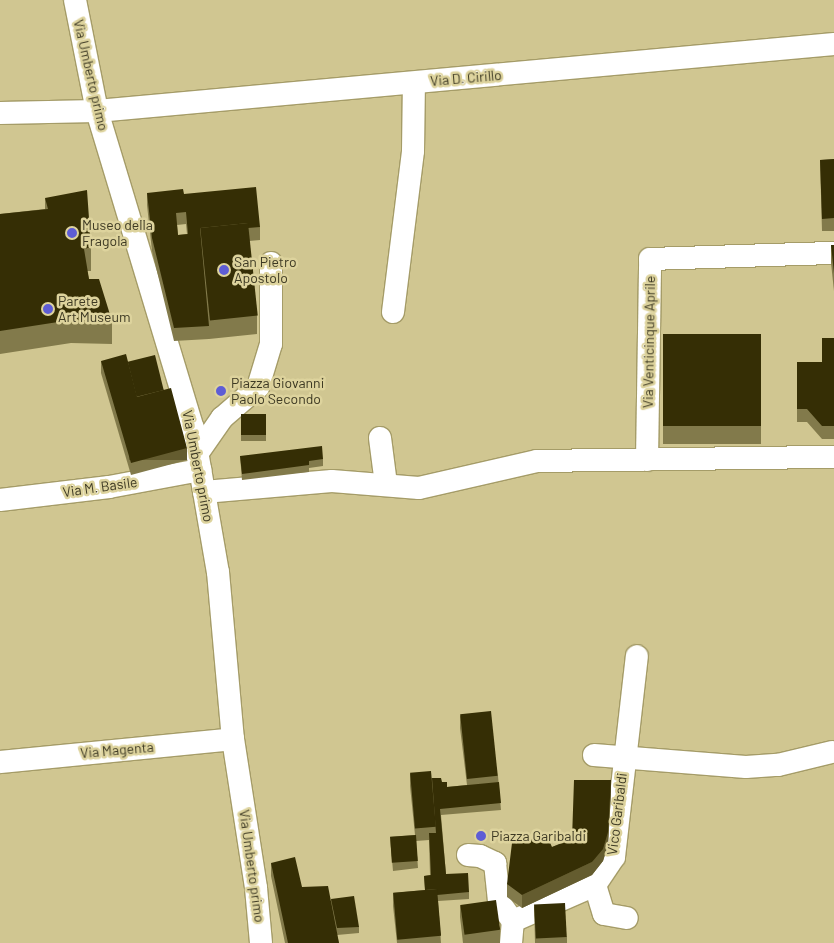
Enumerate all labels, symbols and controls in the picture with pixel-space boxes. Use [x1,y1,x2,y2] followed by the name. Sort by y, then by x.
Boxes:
[70,18,112,132] street label: Via Umberto primo
[430,67,502,89] street label: Via D. Cirillo
[82,217,153,250] place label: Museo della Fragola
[66,227,78,239] marker: Museo della Fragola
[234,254,297,286] place label: San Pietro Apostolo
[218,264,230,276] marker: San Pietro Apostolo
[639,276,659,408] street label: Via Venticinque Aprile
[58,293,130,326] place label: Parete Art Museum
[42,303,54,315] marker: Parete Art Museum
[231,375,324,408] place label: Piazza Giovanni Paolo Secondo
[215,385,227,397] marker: Piazza Giovanni Paolo Secondo
[179,409,217,523] street label: Via Umberto primo
[62,473,138,501] street label: Via M. Basile
[80,738,154,762] street label: Via Magenta
[604,772,630,856] street label: Vico Garibaldi
[236,809,268,923] street label: Via Umberto primo
[491,828,586,844] place label: Piazza Garibaldi
[475,830,487,842] marker: Piazza Garibaldi

